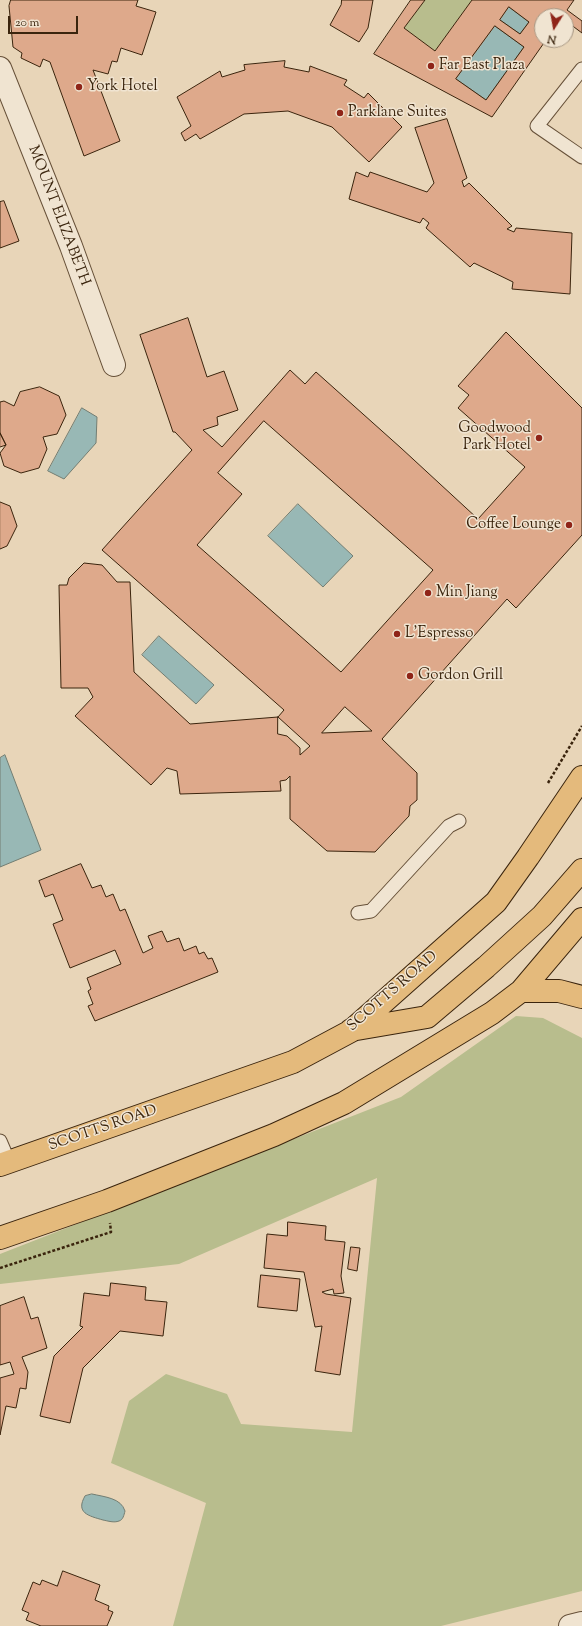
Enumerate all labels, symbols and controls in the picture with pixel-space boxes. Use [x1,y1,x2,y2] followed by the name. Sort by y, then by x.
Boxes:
[10,8,80,34] scale bar
[534,8,574,48] north arrow
[15,14,39,32] text: 20 m
[546,30,558,47] text: N
[439,57,525,75] place label: Far East Plaza
[426,61,436,71] marker: Far East Plaza
[87,78,158,96] place label: York Hotel
[74,82,84,92] marker: York Hotel
[348,104,446,122] place label: Parklane Suites
[335,108,345,118] marker: Parklane Suites
[23,143,93,289] street label: MOUNT ELIZABETH
[458,420,531,455] place label: Goodwood Park Hotel
[534,433,544,443] marker: Goodwood Park Hotel
[466,516,561,534] place label: Coffee Lounge
[564,520,574,530] marker: Coffee Lounge
[436,584,498,602] place label: Min Jiang
[423,588,433,598] marker: Min Jiang
[405,625,473,643] place label: L'Espresso
[392,629,402,639] marker: L'Espresso
[418,667,503,685] place label: Gordon Grill
[405,671,415,681] marker: Gordon Grill
[344,948,442,1036] street label: SCOTTS ROAD
[46,1102,160,1156] street label: SCOTTS ROAD

